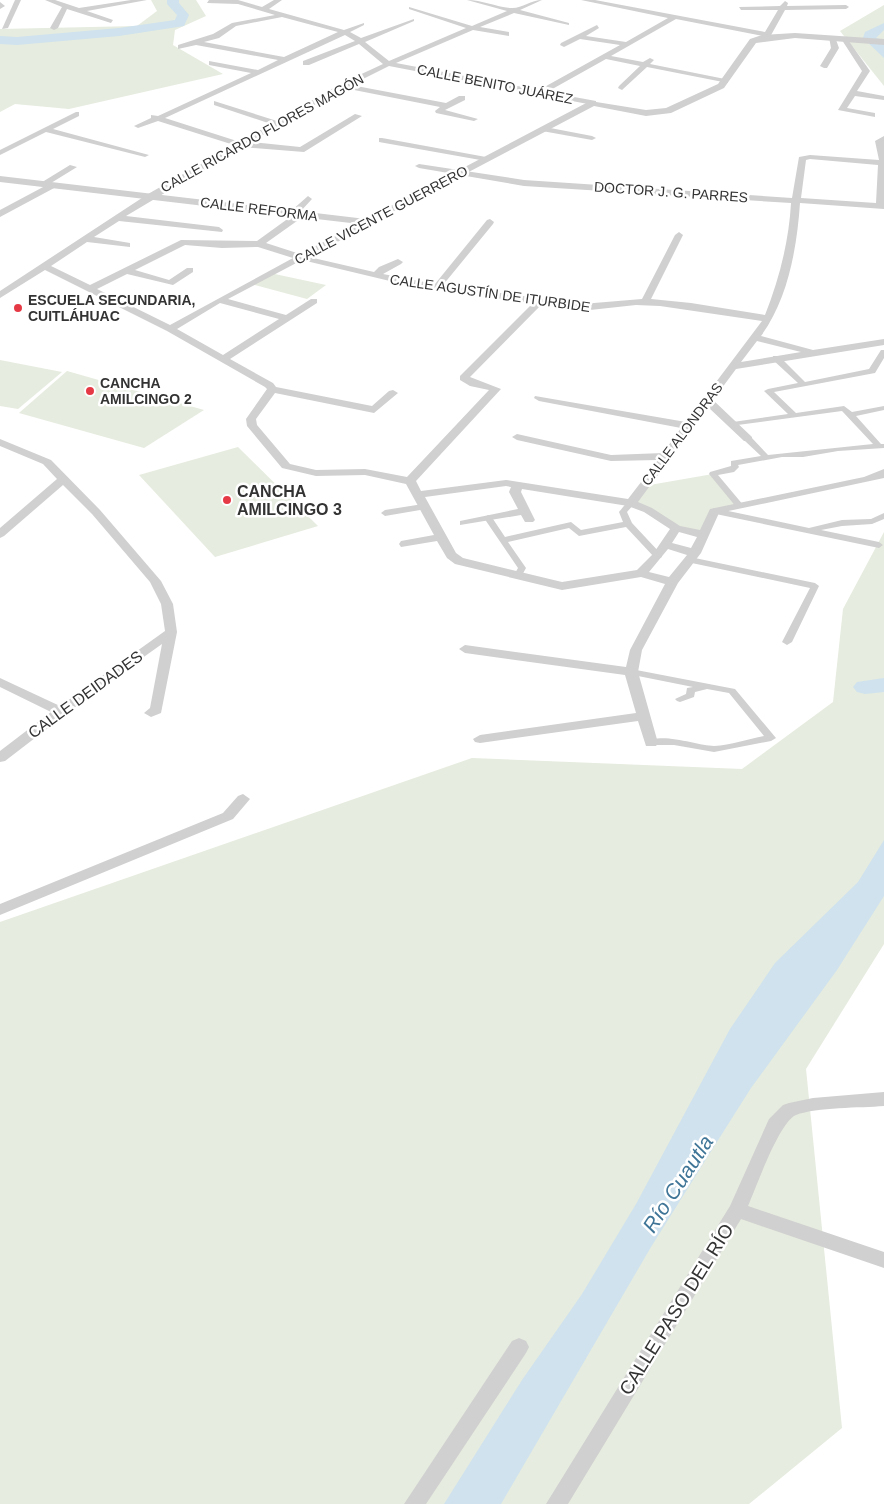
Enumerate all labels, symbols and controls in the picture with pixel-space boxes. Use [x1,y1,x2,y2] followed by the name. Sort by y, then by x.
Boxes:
[416,61,575,107] street label: CALLE BENITO JUÁREZ
[158,70,366,196] street label: CALLE RICARDO FLORES MAGÓN
[292,162,470,268] street label: CALLE VICENTE GUERRERO
[593,179,749,205] street label: DOCTOR J. G. PARRES
[199,194,319,224] street label: CALLE REFORMA
[389,271,591,315] street label: CALLE AGUSTÍN DE ITURBIDE
[28,292,196,324] place label: ESCUELA SECUNDARIA, CUITLÁHUAC
[12,302,24,314] marker: ESCUELA SECUNDARIA, CUITLÁHUAC
[100,375,192,407] place label: CANCHA AMILCINGO 2
[638,379,726,489] street label: CALLE ALONDRAS
[84,385,96,397] marker: CANCHA AMILCINGO 2
[237,483,342,518] place label: CANCHA AMILCINGO 3
[221,494,233,506] marker: CANCHA AMILCINGO 3
[25,647,146,742] street label: CALLE DEIDADES
[638,1131,717,1236] water label: Río Cuautla
[615,1220,738,1399] street label: CALLE PASO DEL RÍO

